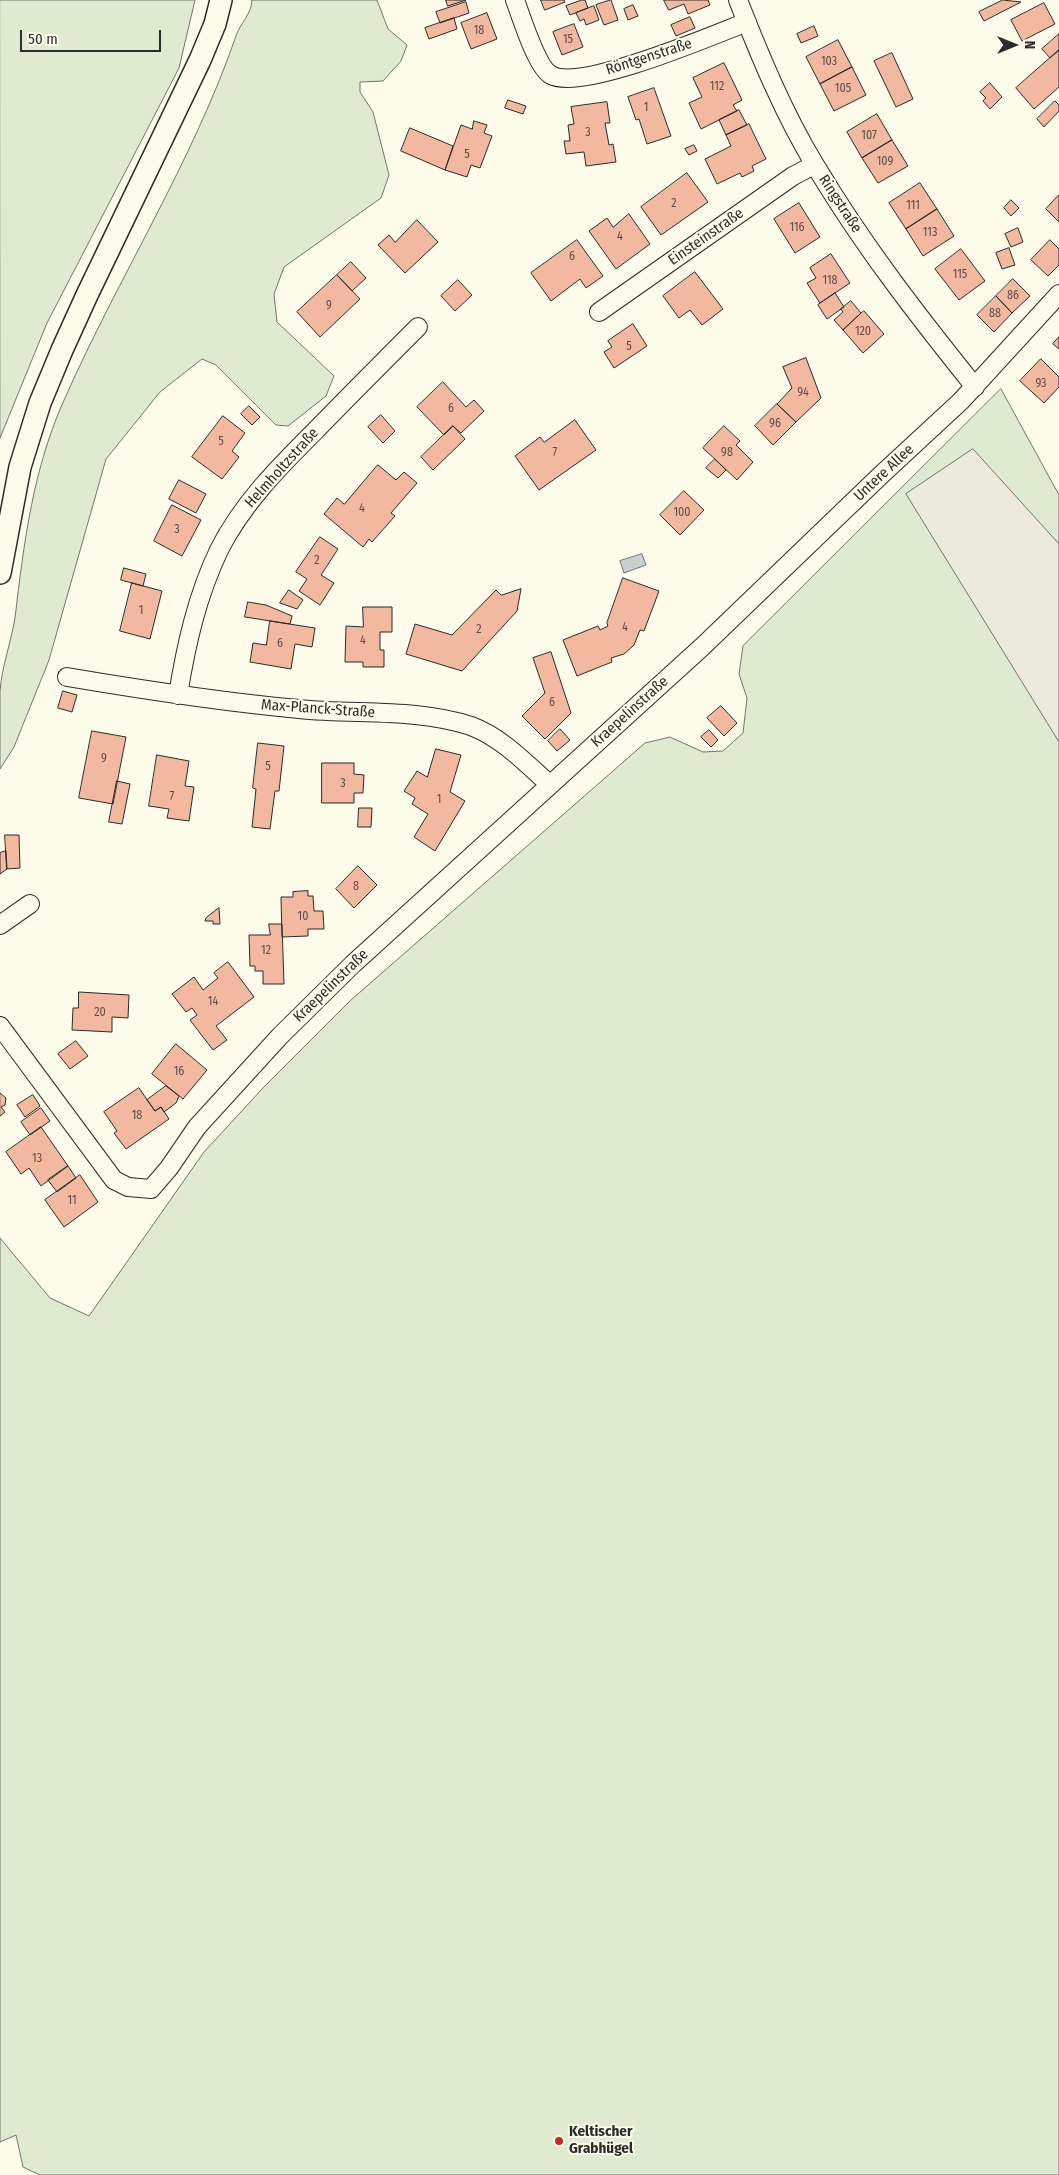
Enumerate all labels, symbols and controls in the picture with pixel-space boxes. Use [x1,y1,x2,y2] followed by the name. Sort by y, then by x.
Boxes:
[22,20,164,52] scale bar
[989,20,1039,70] north arrow
[474,24,484,38] house number: 18
[28,30,58,48] text: 50 m
[563,33,573,47] house number: 15
[604,35,694,79] street label: Röntgenstraße
[1021,41,1038,49] text: N
[821,55,837,69] house number: 103
[710,80,724,94] house number: 112
[835,82,851,96] house number: 105
[644,101,648,115] house number: 1
[585,126,591,140] house number: 3
[861,129,877,143] house number: 107
[464,148,470,162] house number: 5
[877,155,893,169] house number: 109
[815,172,865,236] street label: Ringstraße
[671,197,677,211] house number: 2
[906,199,920,213] house number: 111
[665,204,747,270] street label: Einsteinstraße
[789,221,805,235] house number: 116
[923,226,937,240] house number: 113
[617,230,623,244] house number: 4
[569,250,575,264] house number: 6
[953,268,967,282] house number: 115
[822,274,838,288] house number: 118
[1007,289,1019,303] house number: 86
[326,299,332,313] house number: 9
[989,307,1001,321] house number: 88
[855,325,871,339] house number: 120
[626,340,632,354] house number: 5
[1035,377,1047,391] house number: 93
[797,386,809,400] house number: 94
[448,402,454,416] house number: 6
[769,417,781,431] house number: 96
[241,424,323,512] street label: Helmholtzstraße
[218,435,224,449] house number: 5
[850,441,918,505] street label: Untere Allee
[553,446,557,460] house number: 7
[721,446,733,460] house number: 98
[359,502,365,516] house number: 4
[673,506,691,520] house number: 100
[174,523,180,537] house number: 3
[314,554,320,568] house number: 2
[139,604,143,618] house number: 1
[622,621,628,635] house number: 4
[476,623,482,637] house number: 2
[360,634,366,648] house number: 4
[277,637,283,651] house number: 6
[588,673,672,751] street label: Kraepelinstraße
[260,696,376,722] street label: Max-Planck-Straße
[549,696,555,710] house number: 6
[101,752,107,766] house number: 9
[265,760,271,774] house number: 5
[340,777,346,791] house number: 3
[170,790,174,804] house number: 7
[437,793,441,807] house number: 1
[353,880,359,894] house number: 8
[298,910,308,924] house number: 10
[261,944,271,958] house number: 12
[290,946,372,1026] street label: Kraepelinstraße
[208,995,218,1009] house number: 14
[94,1006,106,1020] house number: 20
[174,1065,184,1079] house number: 16
[132,1109,142,1123] house number: 18
[32,1152,42,1166] house number: 13
[67,1194,77,1208] house number: 11
[569,2123,633,2158] place label: Keltischer Grabhügel
[553,2135,565,2147] marker: Keltischer Grabhügel

